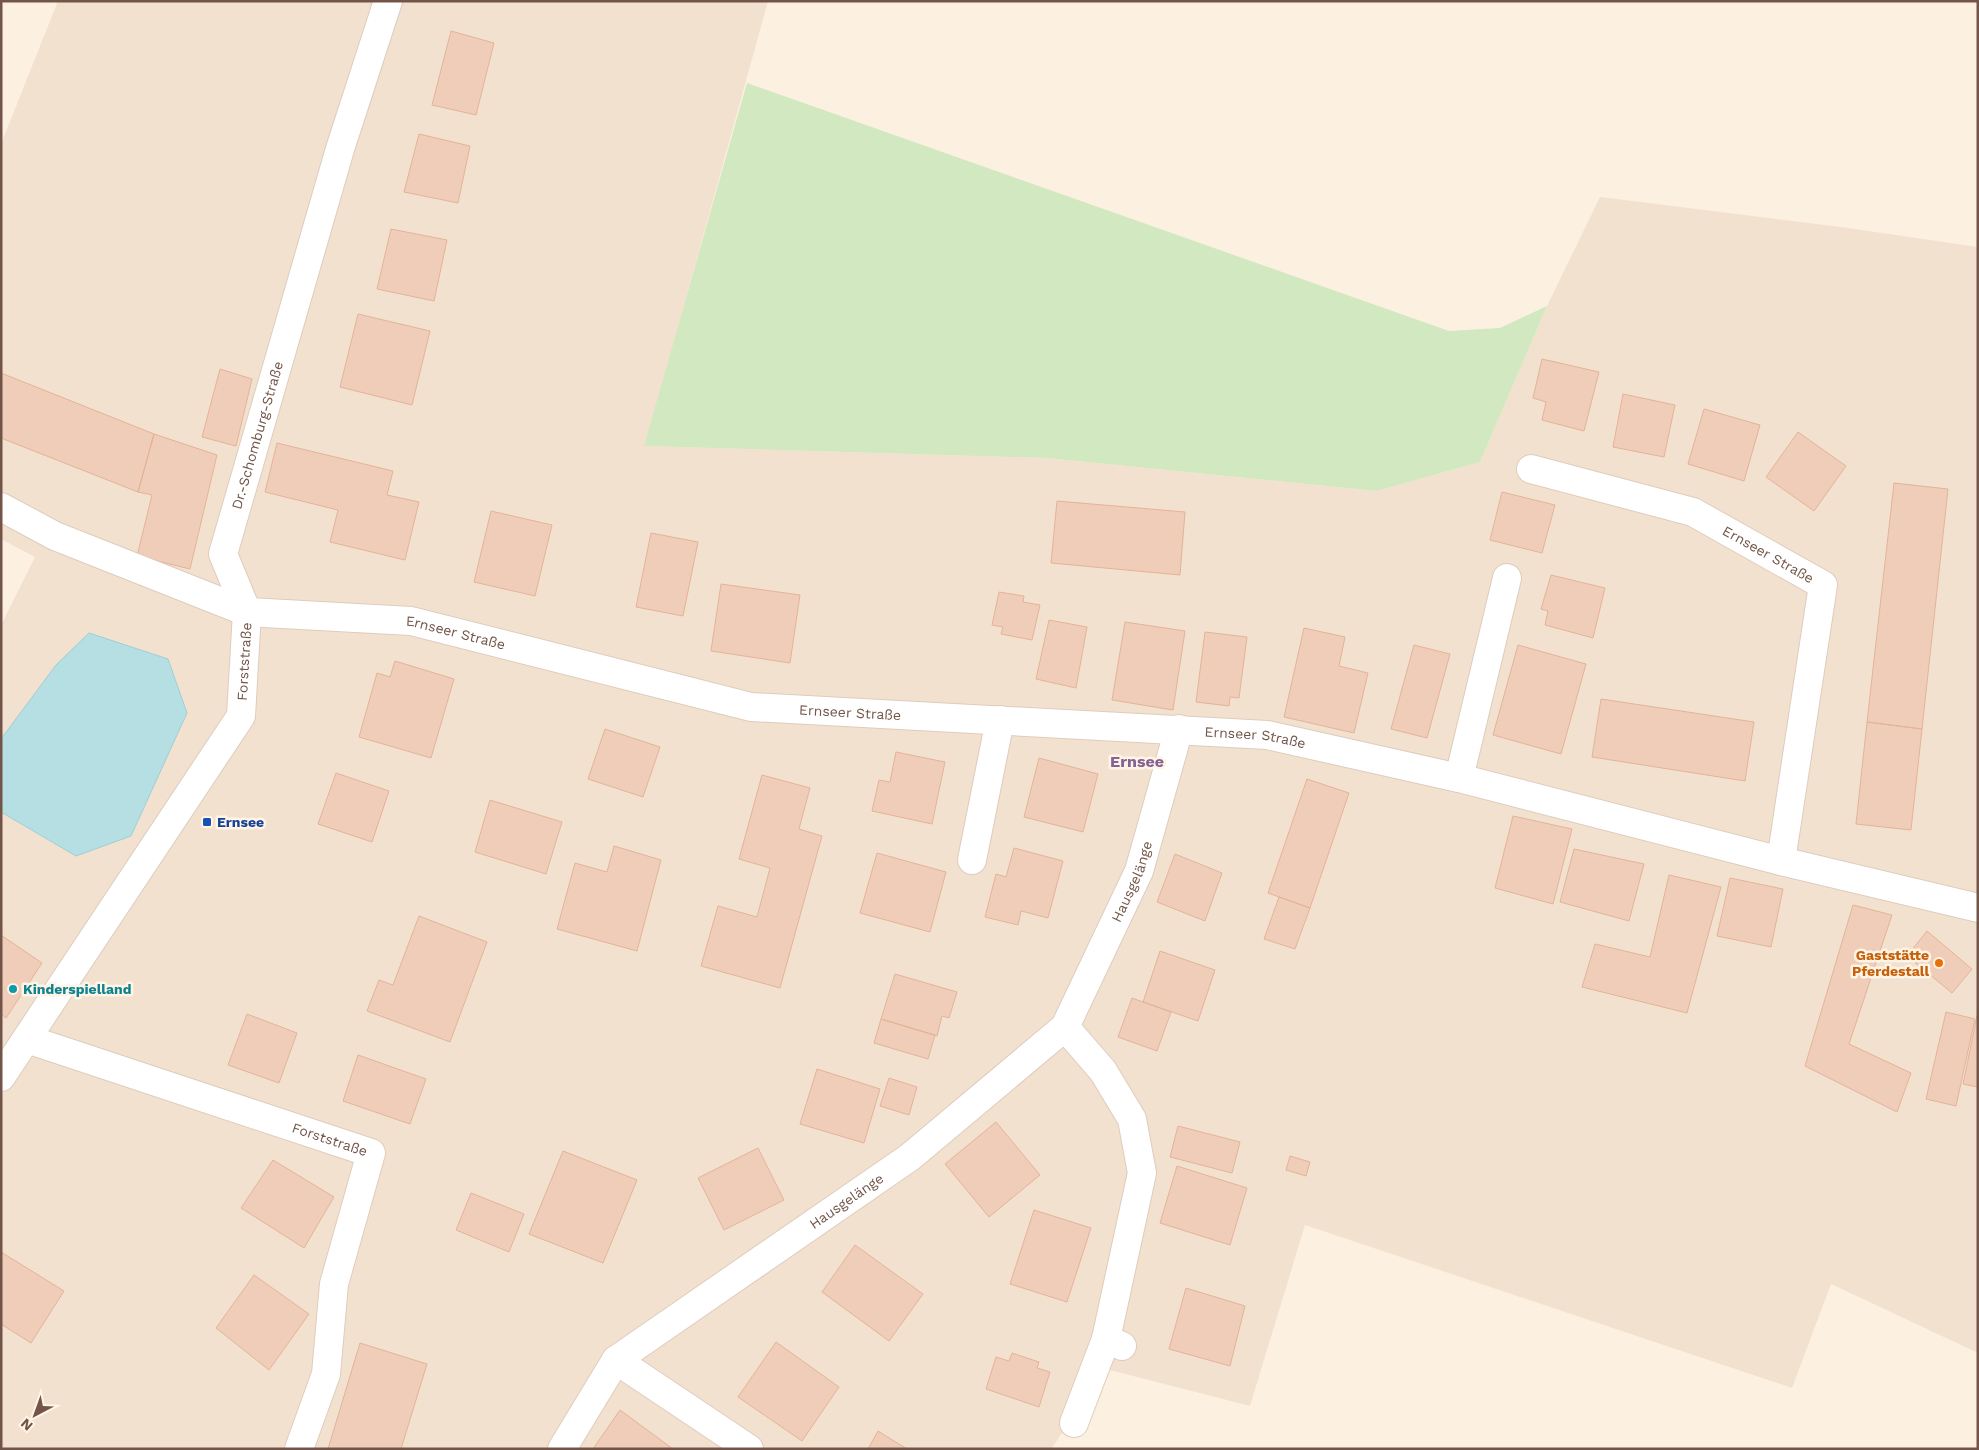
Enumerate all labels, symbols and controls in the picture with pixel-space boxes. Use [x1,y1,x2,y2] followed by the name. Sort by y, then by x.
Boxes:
[228,359,286,511] street label: Dr.-Schomburg-Straße
[1720,522,1817,586] street label: Ernseer Straße
[405,613,507,653] street label: Ernseer Straße
[234,622,254,701] street label: Forststraße
[799,702,902,723] street label: Ernseer Straße
[1204,724,1307,751] street label: Ernseer Straße
[1110,752,1164,771] district label: Ernsee
[217,814,264,830] place label: Ernsee
[201,816,213,828] marker: Ernsee
[1108,839,1155,924] street label: Hausgelänge
[1852,947,1929,979] place label: Gaststätte Pferdestall
[1933,957,1945,969] marker: Gaststätte Pferdestall
[23,981,132,997] place label: Kinderspielland
[7,983,19,995] marker: Kinderspielland
[290,1119,369,1159] street label: Forststraße
[806,1170,886,1232] street label: Hausgelänge
[10,1390,60,1440] north arrow
[17,1415,36,1434] text: N

